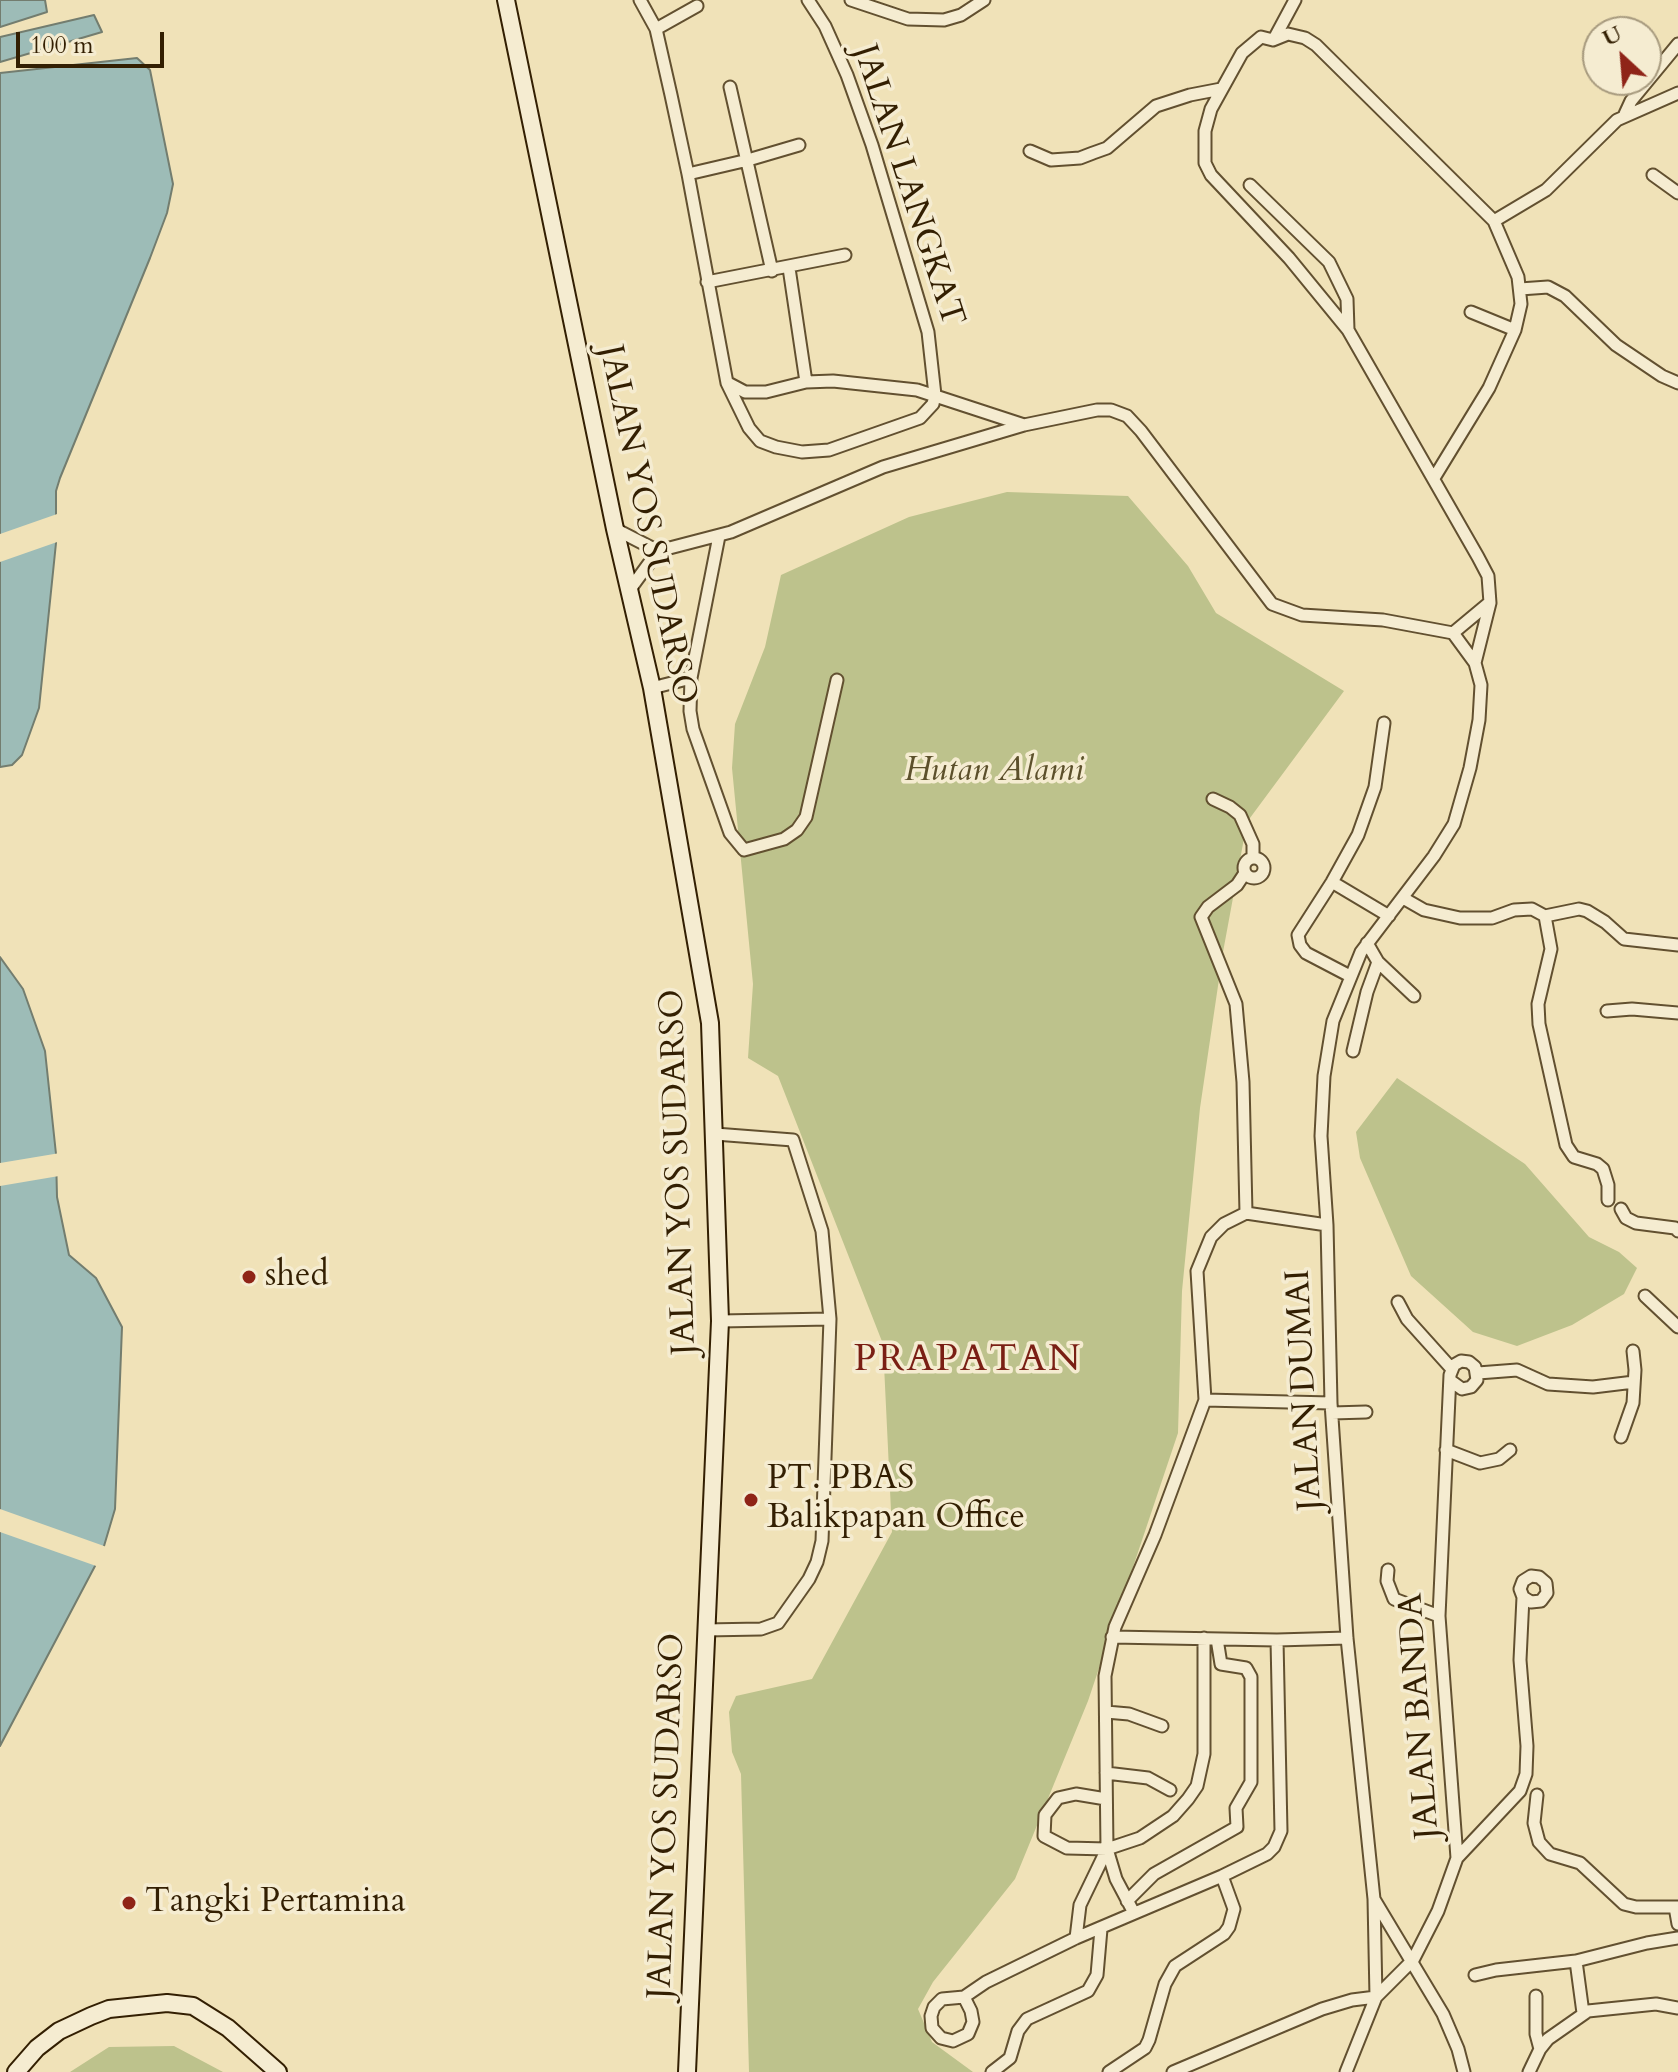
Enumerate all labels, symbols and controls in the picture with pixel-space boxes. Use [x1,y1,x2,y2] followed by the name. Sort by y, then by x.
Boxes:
[20,16,168,66] scale bar
[1582,16,1662,96] north arrow
[1598,19,1627,54] text: U
[30,29,94,62] text: 100 m
[842,40,972,332] street label: JALAN LANGKAT
[588,342,704,708] street label: JALAN YOS SUDARSO
[904,752,1084,792] park label: Hutan Alami
[653,988,707,1356] street label: JALAN YOS SUDARSO
[265,1257,329,1297] place label: shed
[240,1268,258,1286] marker: shed
[1279,1268,1333,1512] street label: JALAN DUMAI
[854,1338,1082,1384] district label: PRAPATAN
[767,1460,1025,1540] place label: PT. PBAS Balikpapan Office
[742,1491,760,1509] marker: PT. PBAS Balikpapan Office
[1392,1592,1450,1840] street label: JALAN BANDA
[641,1632,695,2000] street label: JALAN YOS SUDARSO
[145,1883,406,1923] place label: Tangki Pertamina
[120,1894,138,1912] marker: Tangki Pertamina

